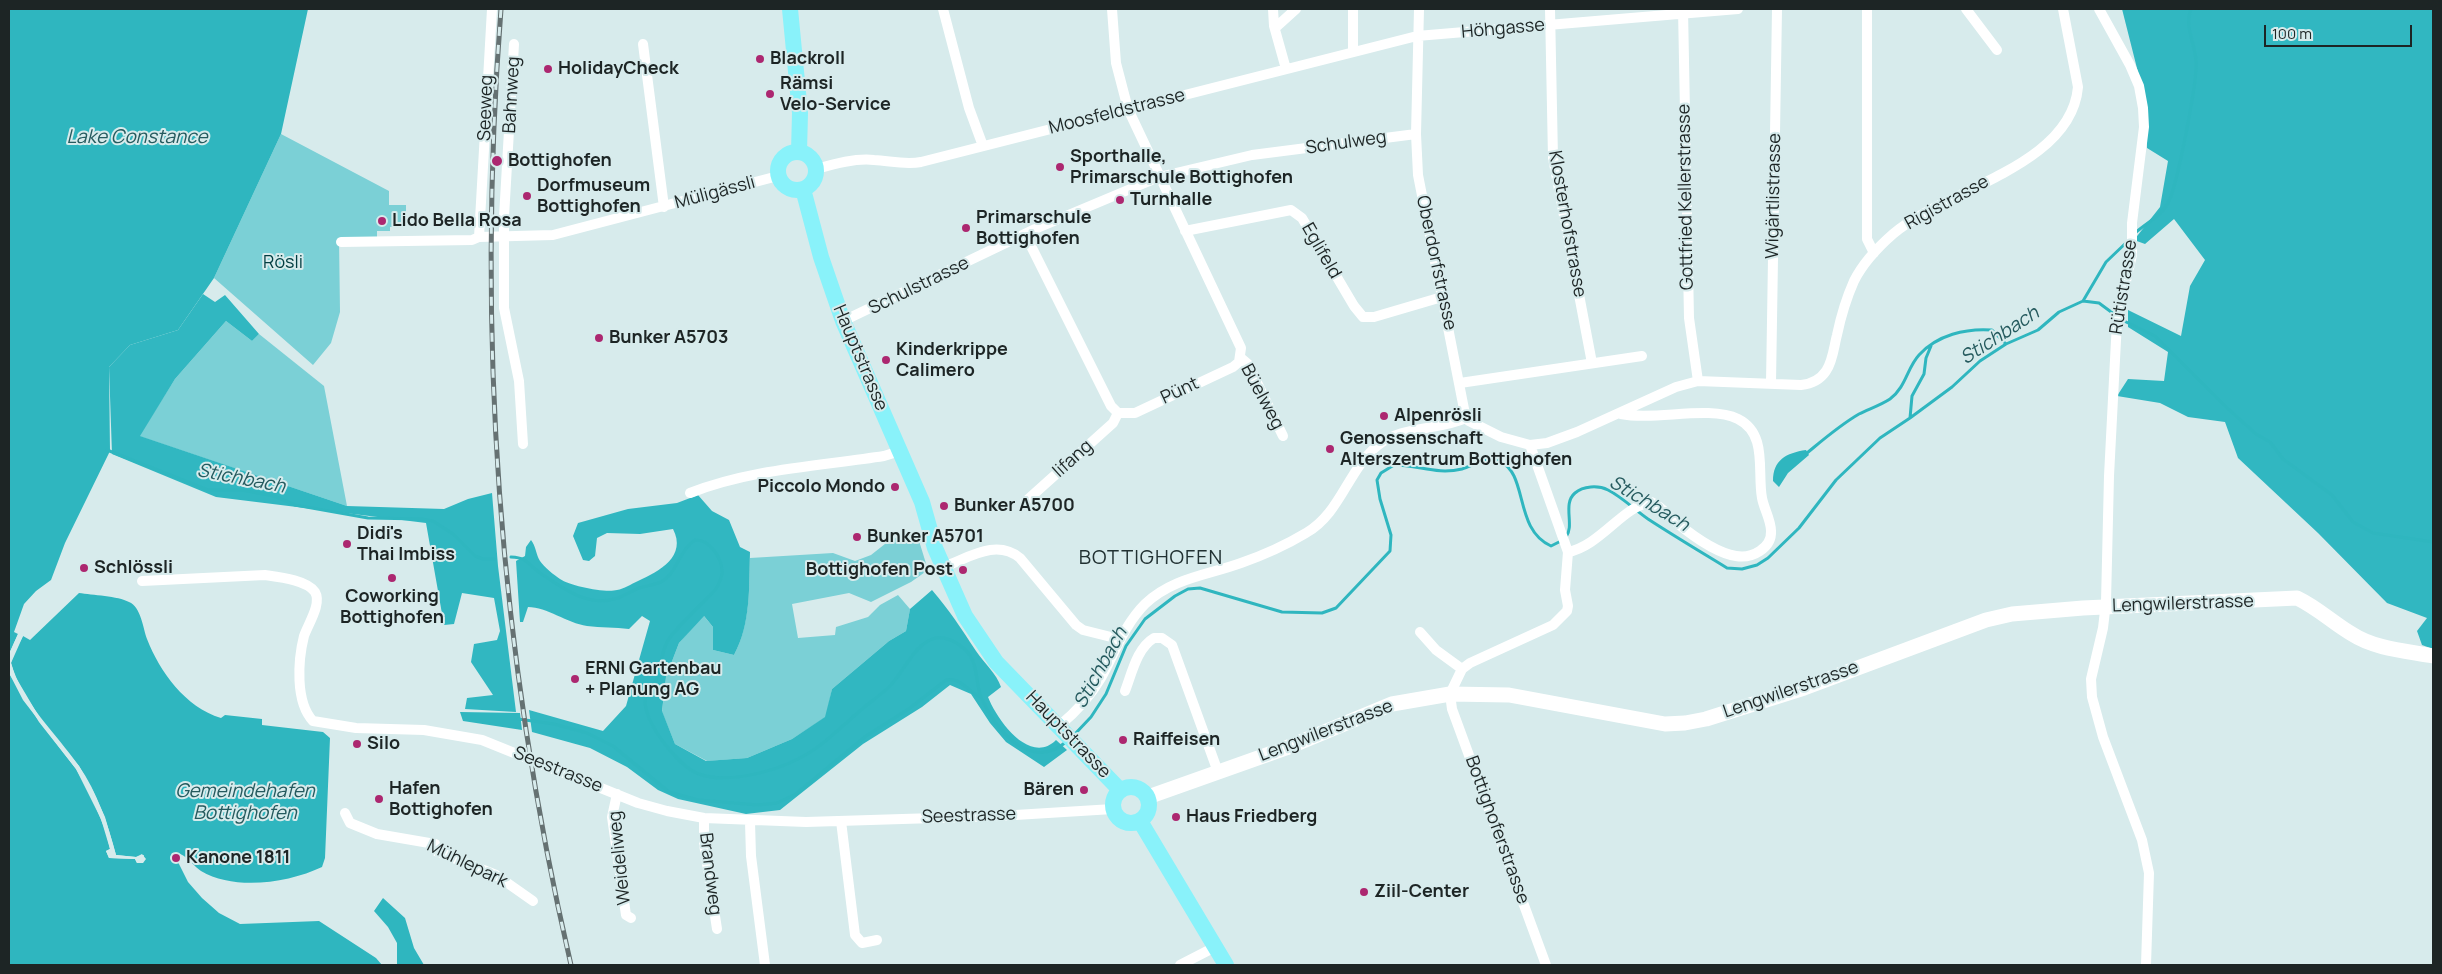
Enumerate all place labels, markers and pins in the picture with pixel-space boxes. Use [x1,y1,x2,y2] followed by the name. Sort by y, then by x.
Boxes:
[770,48,845,70] place label: Blackroll
[754,53,766,65] marker: Blackroll
[558,58,679,80] place label: HolidayCheck
[542,63,554,75] marker: HolidayCheck
[780,73,891,116] place label: Rämsi Velo-Service
[764,88,776,100] marker: Rämsi Velo-Service
[1070,146,1293,188] place label: Sporthalle, Primarschule Bottighofen
[508,150,612,172] place label: Bottighofen
[490,154,504,168] marker: Bottighofen
[1054,161,1066,173] marker: Sporthalle, Primarschule Bottighofen
[537,175,650,218] place label: Dorfmuseum Bottighofen
[1130,189,1212,211] place label: Turnhalle
[521,190,533,202] marker: Dorfmuseum Bottighofen
[1114,194,1126,206] marker: Turnhalle
[976,207,1092,250] place label: Primarschule Bottighofen
[392,210,522,232] place label: Lido Bella Rosa
[376,215,388,227] marker: Lido Bella Rosa
[960,222,972,234] marker: Primarschule Bottighofen
[609,327,729,349] place label: Bunker A5703
[593,332,605,344] marker: Bunker A5703
[896,339,1008,382] place label: Kinderkrippe Calimero
[880,354,892,366] marker: Kinderkrippe Calimero
[1394,405,1482,427] place label: Alpenrösli
[1378,410,1390,422] marker: Alpenrösli
[1340,428,1572,470] place label: Genossenschaft Alterszentrum Bottighofen
[1324,443,1336,455] marker: Genossenschaft Alterszentrum Bottighofen
[758,476,885,498] place label: Piccolo Mondo
[889,481,901,493] marker: Piccolo Mondo
[954,495,1075,517] place label: Bunker A5700
[938,500,950,512] marker: Bunker A5700
[357,523,455,566] place label: Didi's Thai Imbiss
[867,526,984,548] place label: Bunker A5701
[851,531,863,543] marker: Bunker A5701
[341,538,353,550] marker: Didi's Thai Imbiss
[94,557,173,579] place label: Schlössli
[806,559,953,581] place label: Bottighofen Post
[78,562,90,574] marker: Schlössli
[957,564,969,576] marker: Bottighofen Post
[386,572,398,584] marker: Coworking Bottighofen
[340,586,444,628] place label: Coworking Bottighofen
[585,658,722,701] place label: ERNI Gartenbau + Planung AG
[569,673,581,685] marker: ERNI Gartenbau + Planung AG
[1133,729,1220,751] place label: Raiffeisen
[367,733,400,755] place label: Silo
[1117,734,1129,746] marker: Raiffeisen
[351,738,363,750] marker: Silo
[389,778,493,821] place label: Hafen Bottighofen
[1023,779,1074,801] place label: Bären
[1078,784,1090,796] marker: Bären
[373,793,385,805] marker: Hafen Bottighofen
[1186,806,1317,828] place label: Haus Friedberg
[1170,811,1182,823] marker: Haus Friedberg
[186,847,290,869] place label: Kanone 1811
[170,852,182,864] marker: Kanone 1811
[1374,881,1469,903] place label: Ziil-Center
[1358,886,1370,898] marker: Ziil-Center

